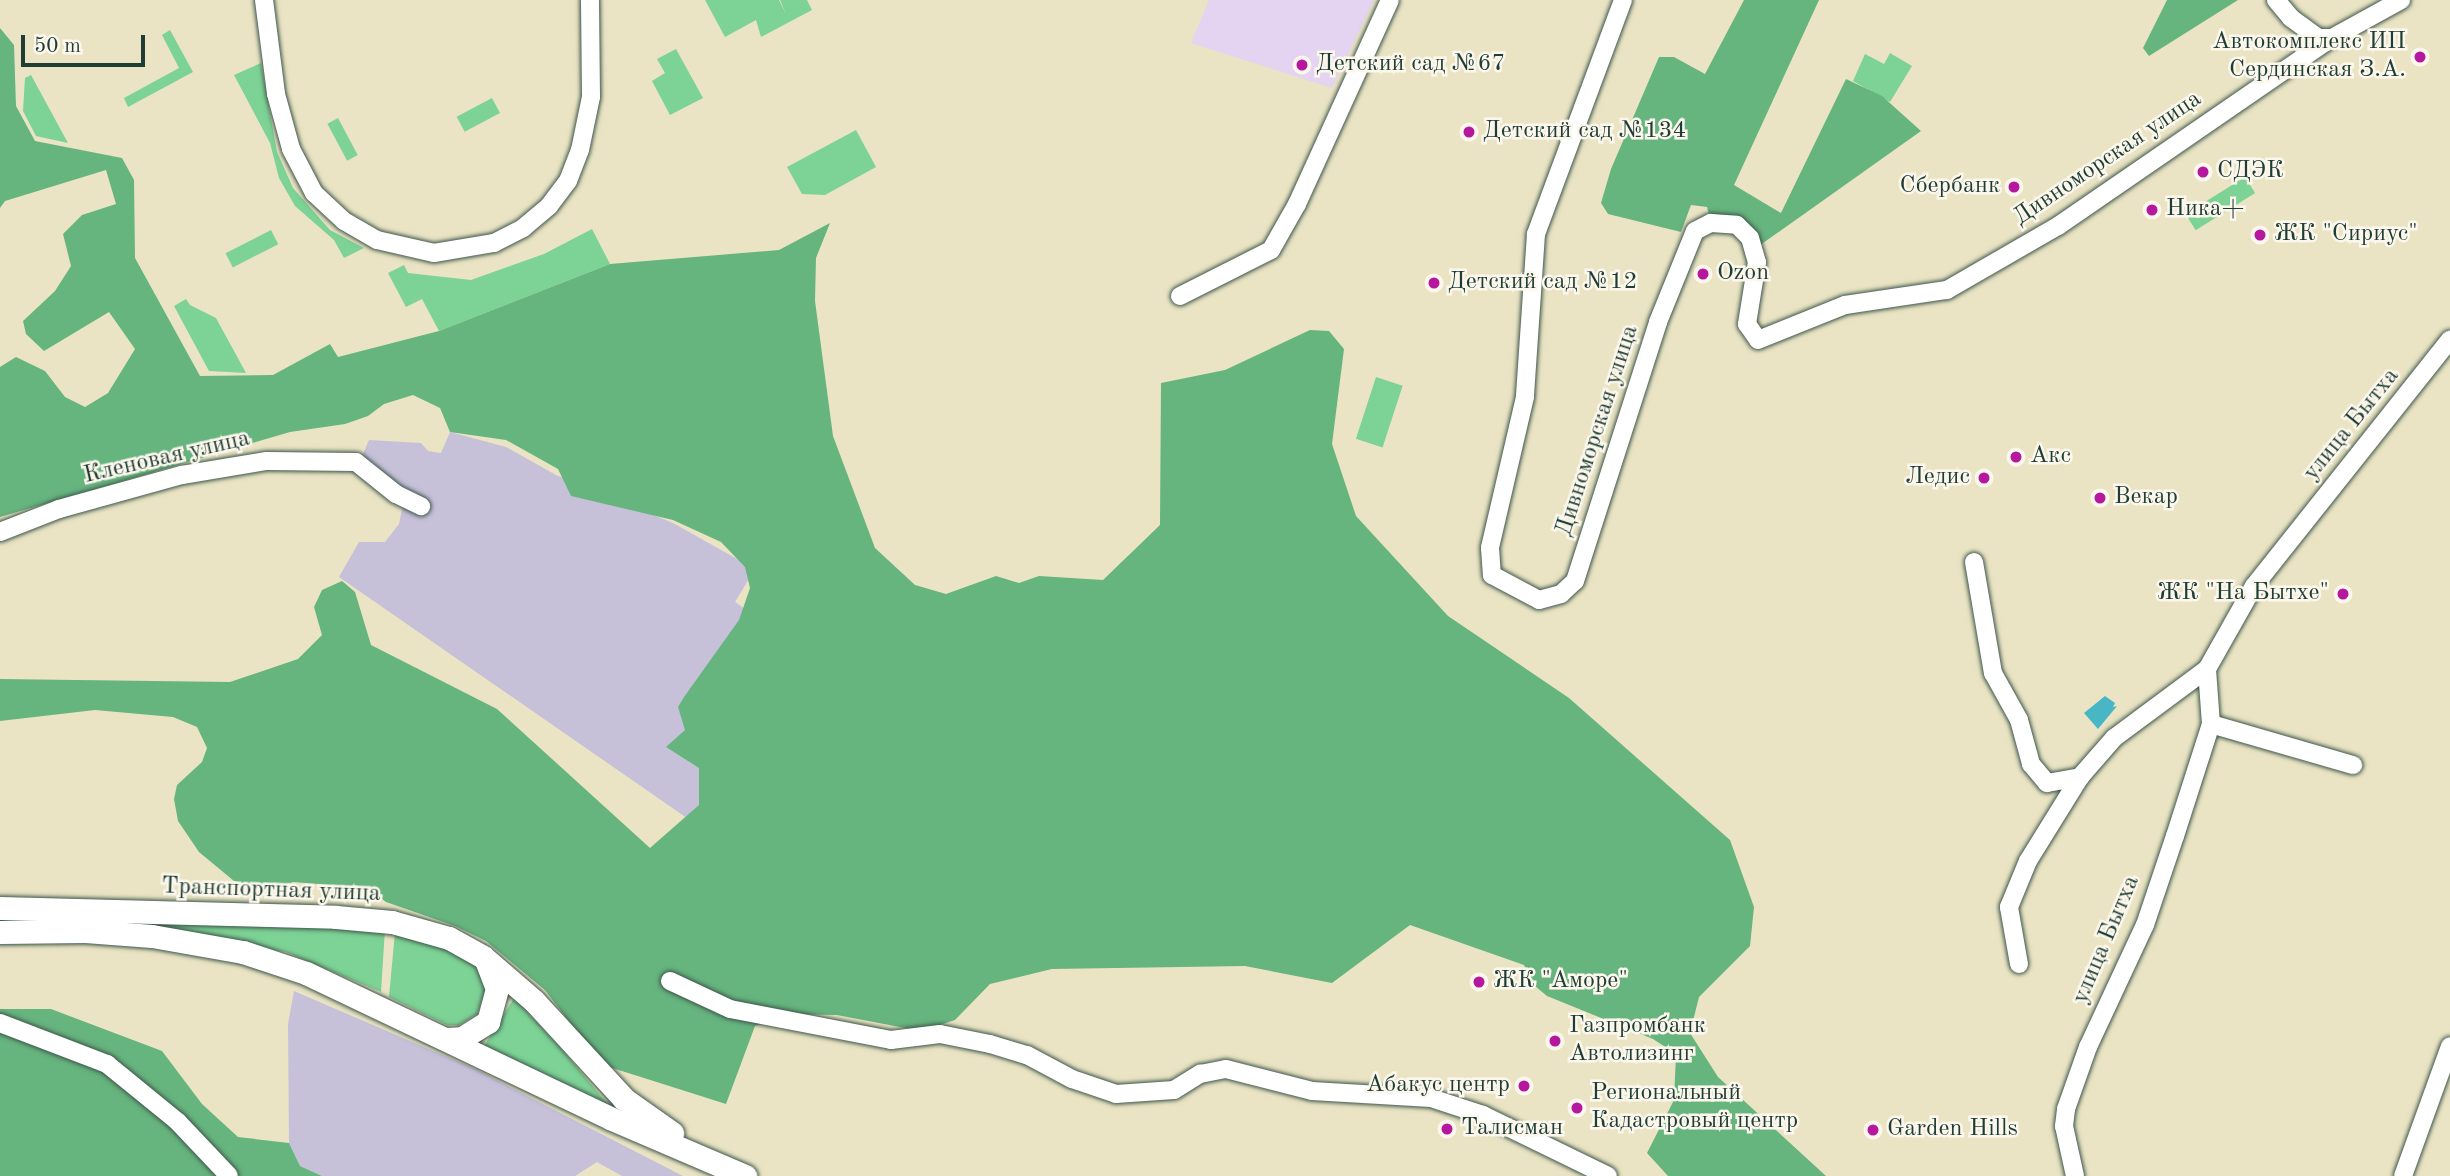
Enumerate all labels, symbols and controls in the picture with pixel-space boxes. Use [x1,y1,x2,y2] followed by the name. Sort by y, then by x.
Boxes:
[24,21,149,65] scale bar
[2212,29,2406,85] place label: Автокомплекс ИП Сердинская З.А.
[34,36,81,57] text: 50 m
[2412,49,2428,65] marker: Автокомплекс ИП Сердинская З.А.
[1316,51,1505,79] place label: Детский сад №67
[1294,57,1310,73] marker: Детский сад №67
[2009,85,2207,233] street label: Дивноморская улица
[1483,118,1686,146] place label: Детский сад №134
[1461,124,1477,140] marker: Детский сад №134
[2217,158,2284,186] place label: СДЭК
[2195,164,2211,180] marker: СДЭК
[1900,173,2000,201] place label: Сбербанк
[2006,179,2022,195] marker: Сбербанк
[2166,196,2244,224] place label: Ника+
[2144,202,2160,218] marker: Ника+
[2274,221,2418,249] place label: ЖК "Сириус"
[2252,227,2268,243] marker: ЖК "Сириус"
[1717,260,1769,288] place label: Ozon
[1695,266,1711,282] marker: Ozon
[1448,269,1637,297] place label: Детский сад №12
[1426,275,1442,291] marker: Детский сад №12
[1550,322,1646,540] street label: Дивноморская улица
[2298,363,2406,487] street label: улица Бытха
[81,425,253,491] street label: Кленовая улица
[2030,443,2071,471] place label: Акс
[2008,449,2024,465] marker: Акс
[1905,464,1970,492] place label: Ледис
[1976,470,1992,486] marker: Ледис
[2114,484,2178,512] place label: Векар
[2092,490,2108,506] marker: Векар
[2157,580,2329,608] place label: ЖК "На Бытхе"
[2335,586,2351,602] marker: ЖК "На Бытхе"
[2067,871,2147,1009] street label: улица Бытха
[161,873,381,909] street label: Транспортная улица
[1493,968,1628,996] place label: ЖК "Аморе"
[1471,974,1487,990] marker: ЖК "Аморе"
[1569,1013,1706,1069] place label: Газпромбанк Автолизинг
[1547,1033,1563,1049] marker: Газпромбанк Автолизинг
[1366,1072,1510,1100] place label: Абакус центр
[1516,1078,1532,1094] marker: Абакус центр
[1591,1080,1798,1136] place label: Региональный Кадастровый центр
[1569,1100,1585,1116] marker: Региональный Кадастровый центр
[1461,1115,1563,1143] place label: Талисман
[1887,1116,2018,1144] place label: Garden Hills
[1439,1121,1455,1137] marker: Талисман
[1865,1122,1881,1138] marker: Garden Hills

